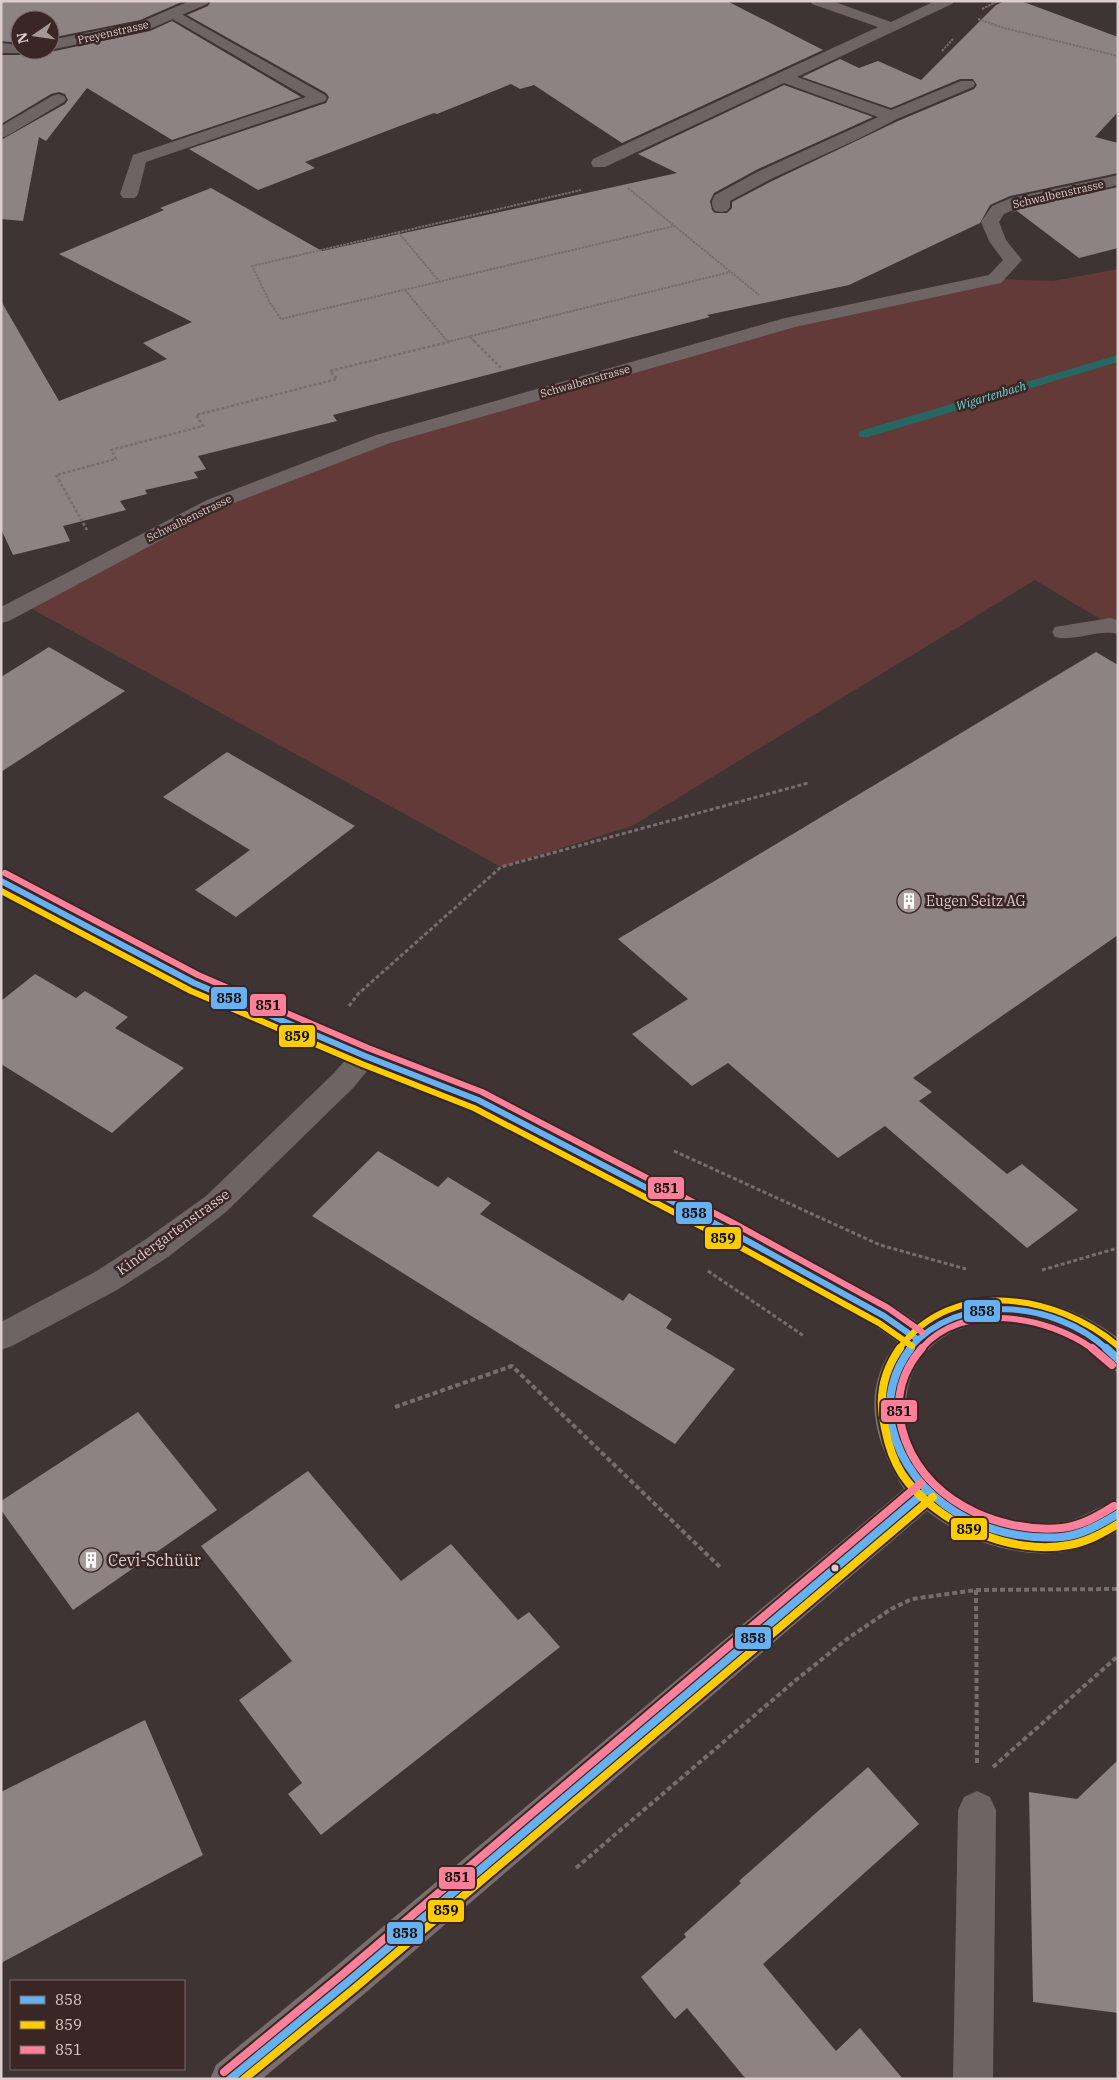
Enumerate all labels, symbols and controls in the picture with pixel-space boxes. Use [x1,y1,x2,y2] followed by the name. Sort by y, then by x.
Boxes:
[10,10,60,60] north arrow
[76,17,150,47] street label: Preyenstrasse
[12,31,32,45] text: N
[1011,177,1105,211] street label: Schwalbenstrasse
[538,361,632,401] street label: Schwalbenstrasse
[954,378,1028,413] water label: Wigartenbach
[144,491,234,545] street label: Schwalbenstrasse
[896,888,922,914] building icon: Eugen Seitz AG
[926,892,1026,910] place label: Eugen Seitz AG
[210,986,248,1010] line badge: 858
[216,989,242,1007] text: 858
[249,993,287,1017] line badge: 851
[255,996,281,1014] text: 851
[278,1024,316,1048] line badge: 859
[284,1027,310,1045] text: 859
[647,1176,685,1200] line badge: 851
[653,1179,679,1197] text: 851
[113,1185,233,1279] street label: Kindergartenstrasse
[675,1201,713,1225] line badge: 858
[681,1204,707,1222] text: 858
[704,1226,742,1250] line badge: 859
[710,1229,736,1247] text: 859
[963,1299,1001,1323] line badge: 858
[969,1302,995,1320] text: 858
[880,1399,918,1423] line badge: 851
[886,1402,912,1420] text: 851
[950,1517,988,1541] line badge: 859
[956,1520,982,1538] text: 859
[78,1547,104,1573] building icon: Cevi-Schüür
[108,1550,201,1570] place label: Cevi-Schüür
[830,1563,840,1573] unlabelled marker
[734,1626,772,1650] line badge: 858
[740,1629,766,1647] text: 858
[438,1866,476,1890] line badge: 851
[444,1868,470,1886] text: 851
[427,1899,465,1923] line badge: 859
[433,1901,459,1919] text: 859
[386,1921,424,1945] line badge: 858
[392,1924,418,1942] text: 858
[10,1980,185,2070] legend
[55,1990,82,2009] text: 858
[55,2015,82,2034] text: 859
[55,2040,82,2059] text: 851

